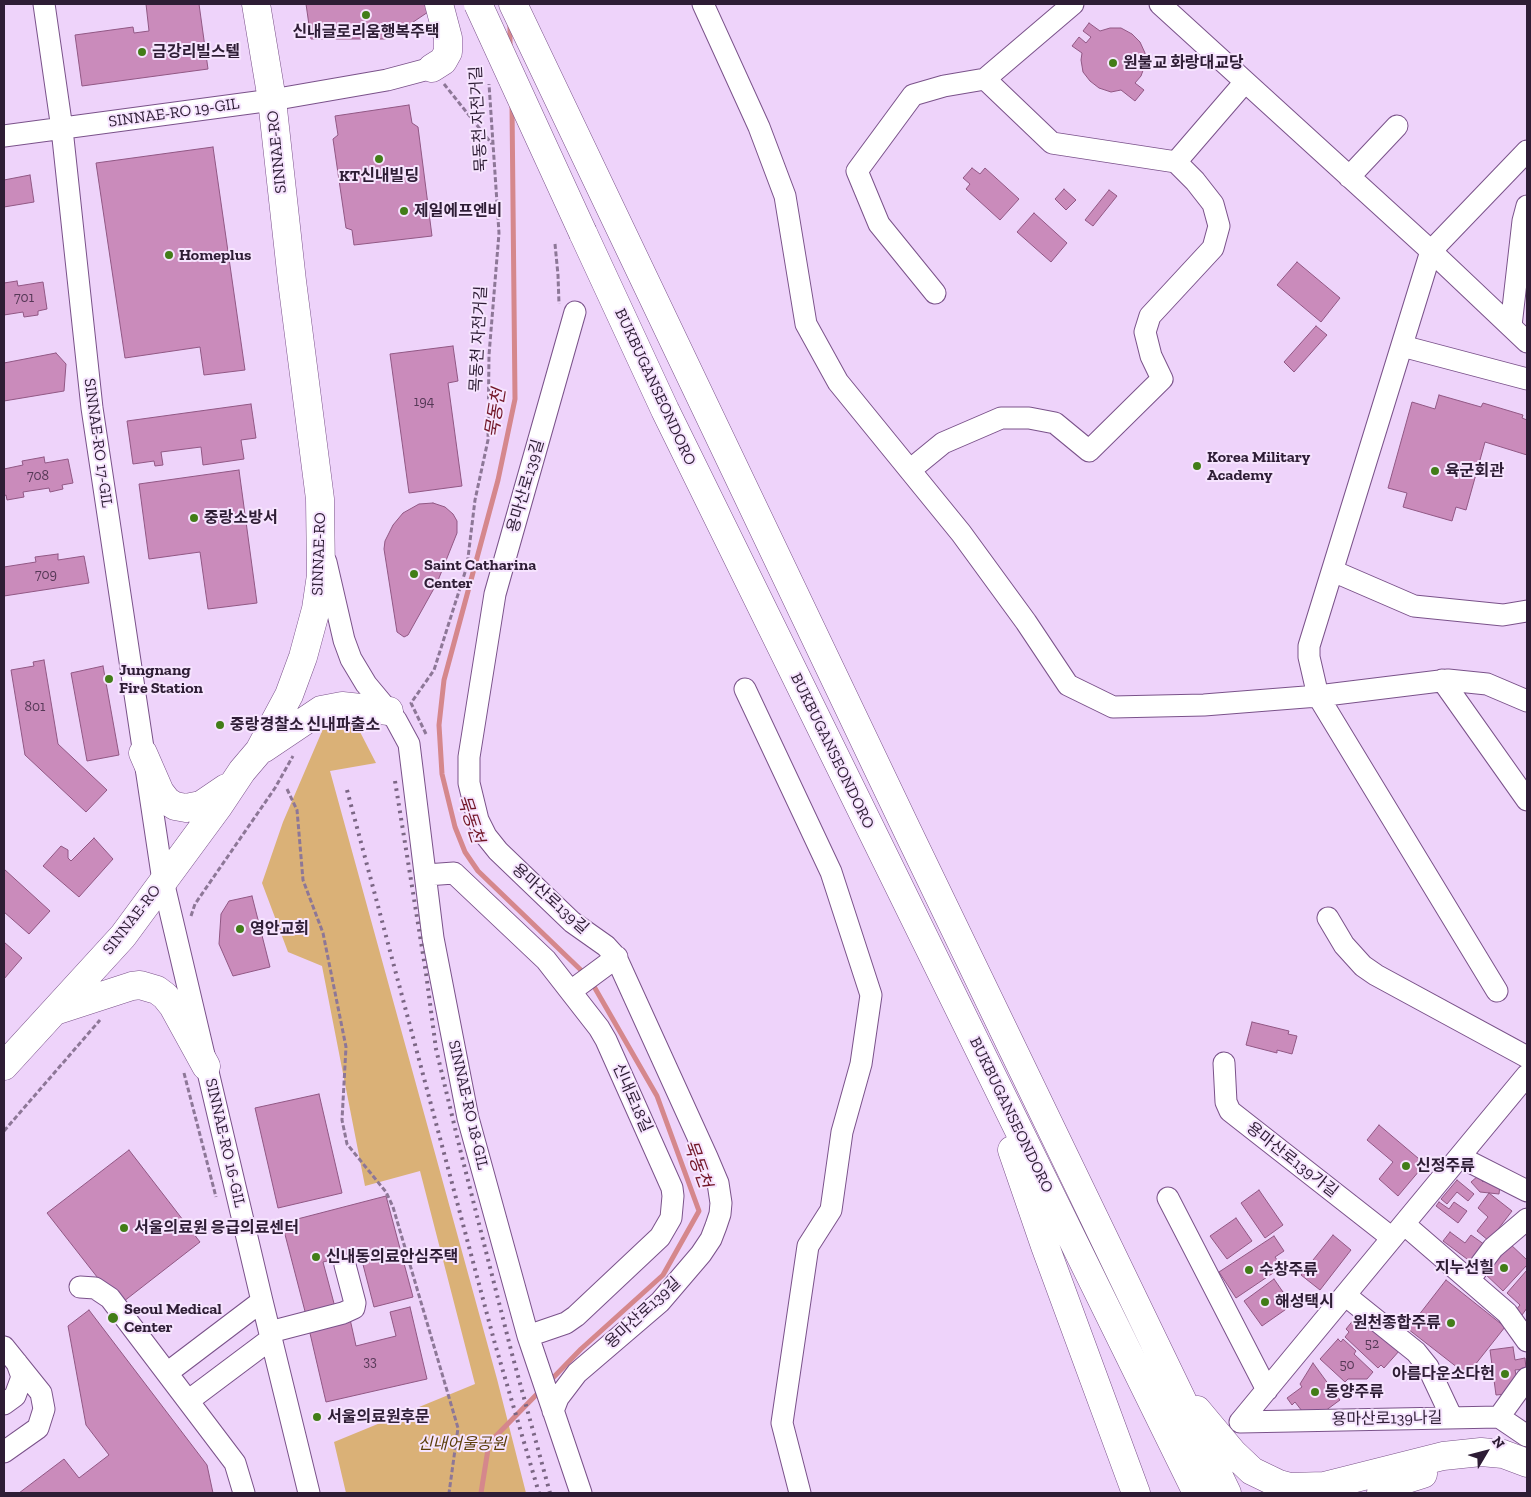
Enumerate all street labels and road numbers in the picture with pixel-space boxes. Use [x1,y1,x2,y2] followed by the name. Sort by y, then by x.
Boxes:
[467,65,491,173] street label: 묵동천 자전거길
[107,94,241,132] street label: SINNAE-RO 19-GIL
[263,110,291,194] street label: SINNAE-RO
[467,285,491,393] street label: 목동천 자전거길
[610,306,700,468] street label: BUKBUGANSEONDORO
[79,377,117,509] street label: SINNAE-RO 17-GIL
[504,437,548,535] street label: 용마산로139길
[308,512,330,596] street label: SINNAE-RO
[786,670,878,832] street label: BUKBUGANSEONDORO
[508,860,592,938] street label: 용마산로139길
[99,881,165,959] street label: SINNAE-RO
[965,1034,1057,1196] street label: BUKBUGANSEONDORO
[444,1038,492,1172] street label: SINNAE-RO 18-GIL
[608,1060,656,1136] street label: 신내로18길
[201,1077,249,1209] street label: SINNAE-RO 16-GIL
[1242,1118,1342,1202] street label: 용마산로139가길
[601,1273,685,1353] street label: 용마산로139길
[1331,1408,1443,1430] street label: 용마산로139나길

